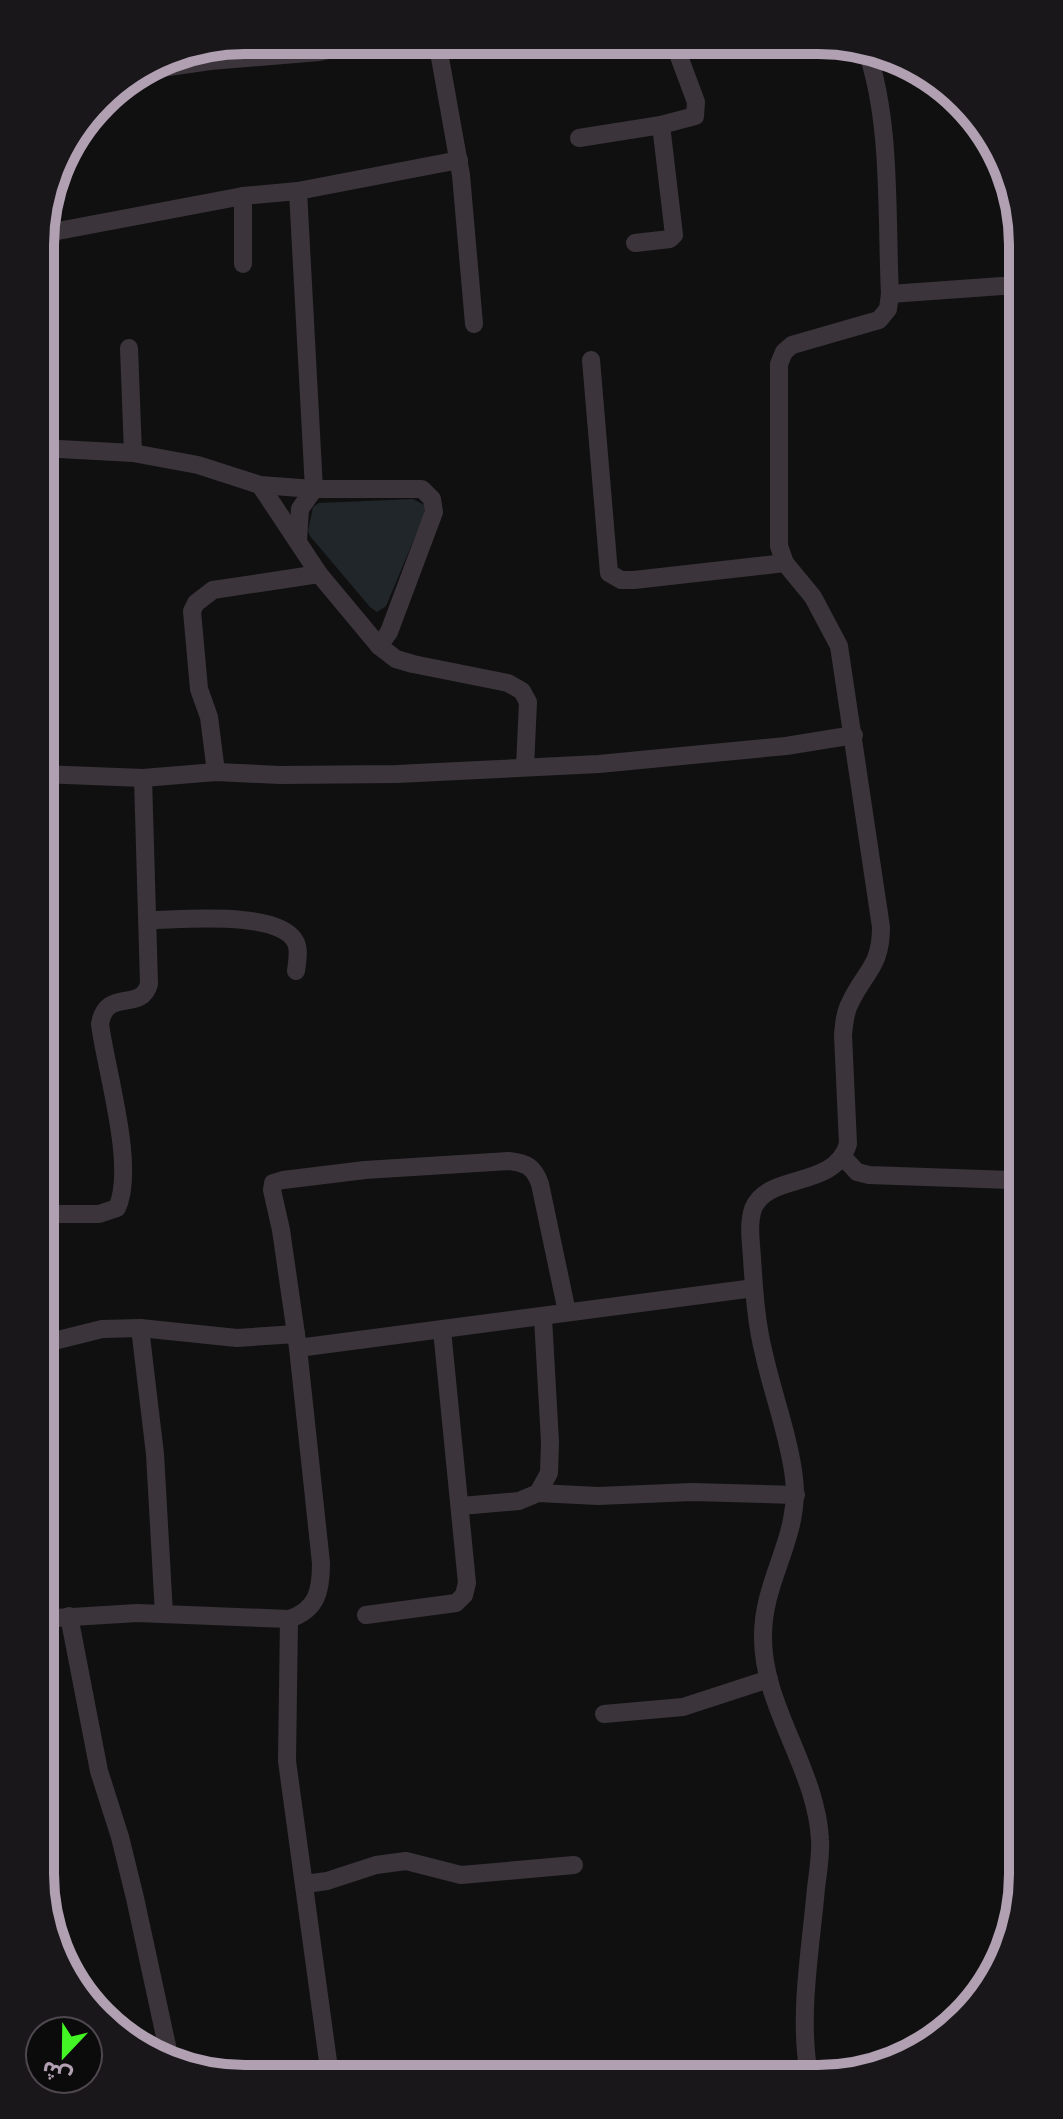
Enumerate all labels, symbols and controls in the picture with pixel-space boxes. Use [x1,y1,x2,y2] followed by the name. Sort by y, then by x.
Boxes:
[24,2015,104,2095] north arrow
[38,2053,76,2089] text: ش

